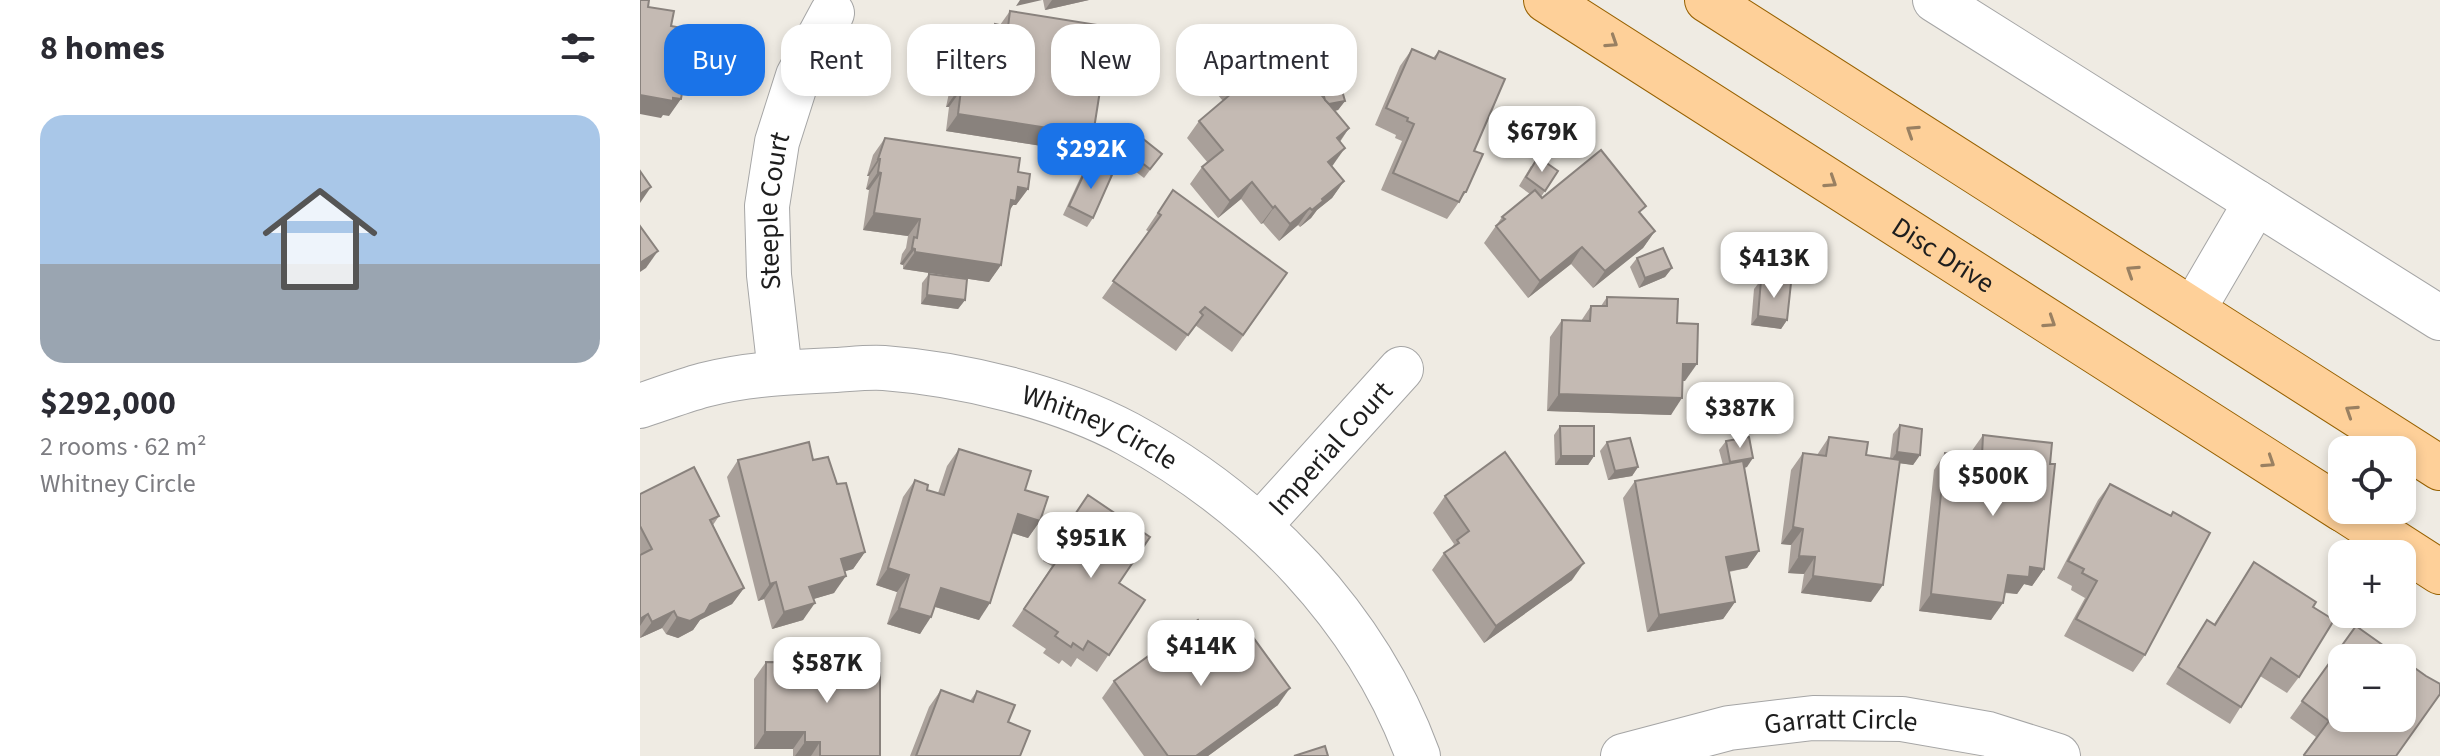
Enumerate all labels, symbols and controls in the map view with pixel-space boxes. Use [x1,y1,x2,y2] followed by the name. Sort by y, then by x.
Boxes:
[40,24,165,73] text: 8 homes
[664,24,765,96] chip: Buy
[781,24,891,96] chip: Rent
[907,24,1035,96] chip: Filters
[1051,24,1160,96] chip: New
[1176,24,1357,96] chip: Apartment
[556,26,600,70] icon: filters
[1603,32,1618,47] one-way arrow
[1486,106,1598,174] pin: $679K
[1507,113,1577,150] text: $679K
[1035,123,1147,191] pin: $292K
[748,126,800,292] street label: Steeple Court
[1907,126,1921,141] one-way arrow
[1056,130,1126,167] text: $292K
[248,167,392,311] icon: home
[1822,172,1837,187] one-way arrow
[1884,207,2002,303] street label: Disc Drive
[1718,232,1830,300] pin: $413K
[1739,239,1809,276] text: $413K
[2126,266,2140,281] one-way arrow
[2041,313,2056,328] one-way arrow
[1259,372,1402,525] street label: Imperial Court
[1017,375,1185,480] street label: Whitney Circle
[40,379,176,428] text: $292,000
[1684,382,1796,450] pin: $387K
[1705,389,1775,426] text: $387K
[2345,406,2359,421] one-way arrow
[40,428,207,465] text: 2 rooms · 62 m²
[2328,436,2416,732] map controls
[2328,436,2416,524] button: locate
[1937,450,2049,518] pin: $500K
[2260,453,2275,468] one-way arrow
[1958,457,2028,494] text: $500K
[40,465,196,502] text: Whitney Circle
[1035,512,1147,580] pin: $951K
[1056,519,1126,556] text: $951K
[2328,540,2416,628] button: +
[1145,620,1257,688] pin: $414K
[1166,627,1236,664] text: $414K
[771,637,883,705] pin: $587K
[792,644,862,681] text: $587K
[2328,644,2416,732] button: −
[1762,699,1921,745] street label: Garratt Circle

